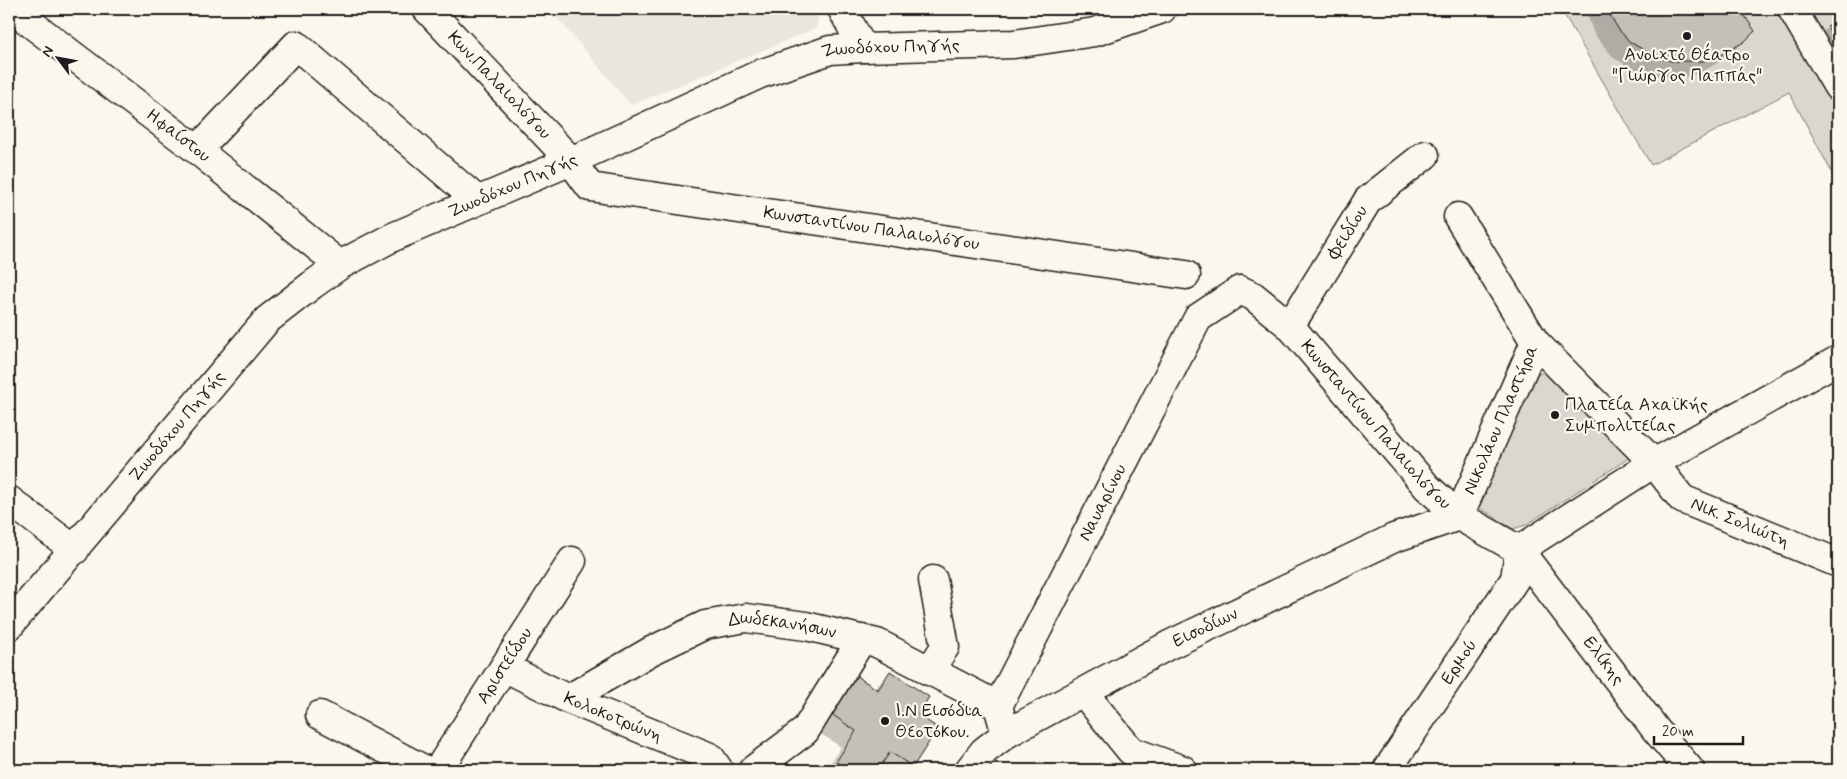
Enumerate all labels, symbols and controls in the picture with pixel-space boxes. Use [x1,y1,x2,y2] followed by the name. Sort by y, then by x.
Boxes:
[442,26,556,145] street label: Κων.Παλαιολόγου
[1681,30,1693,42] marker: Ανοιχτό Θέατρο "Γιώργος Παππάς"
[32,32,82,82] north arrow
[818,33,960,64] street label: Ζωοδόχου Πηγής
[1612,42,1762,88] place label: Ανοιχτό Θέατρο "Γιώργος Παππάς"
[38,43,58,60] text: N
[141,103,215,168] street label: Ηφαίστου
[445,148,581,224] street label: Ζωοδόχου Πηγής
[762,201,981,256] street label: Κωνσταντίνου Παλαιολόγου
[1322,201,1374,265] street label: Φειδίου
[1295,335,1456,515] street label: Κωνσταντίνου Παλαιολόγου
[1458,341,1544,498] street label: Νικολάου Πλαστήρα
[124,366,231,487] street label: Ζωοδόχου Πηγής
[1565,393,1708,438] place label: Πλατεία Αχαϊκής Συμπολιτείας
[1549,409,1561,421] marker: Πλατεία Αχαϊκής Συμπολιτείας
[1073,460,1133,545] street label: Ναυαρίνου
[1687,492,1793,554] street label: Νικ. Σολιώτη
[1169,602,1242,653] street label: Εισοδίων
[726,605,839,645] street label: Δωδεκανήσων
[472,623,538,708] street label: Αριστείδου
[1577,632,1630,690] street label: Ελίκης
[1436,635,1483,689] street label: Ερμού
[560,686,666,748] street label: Κολοκοτρώνη
[895,699,983,744] place label: Ι.Ν Εισόδια Θεοτόκου.
[1654,714,1743,746] scale bar
[879,715,891,727] marker: Ι.Ν Εισόδια Θεοτόκου.
[1662,722,1694,742] text: 20 m

